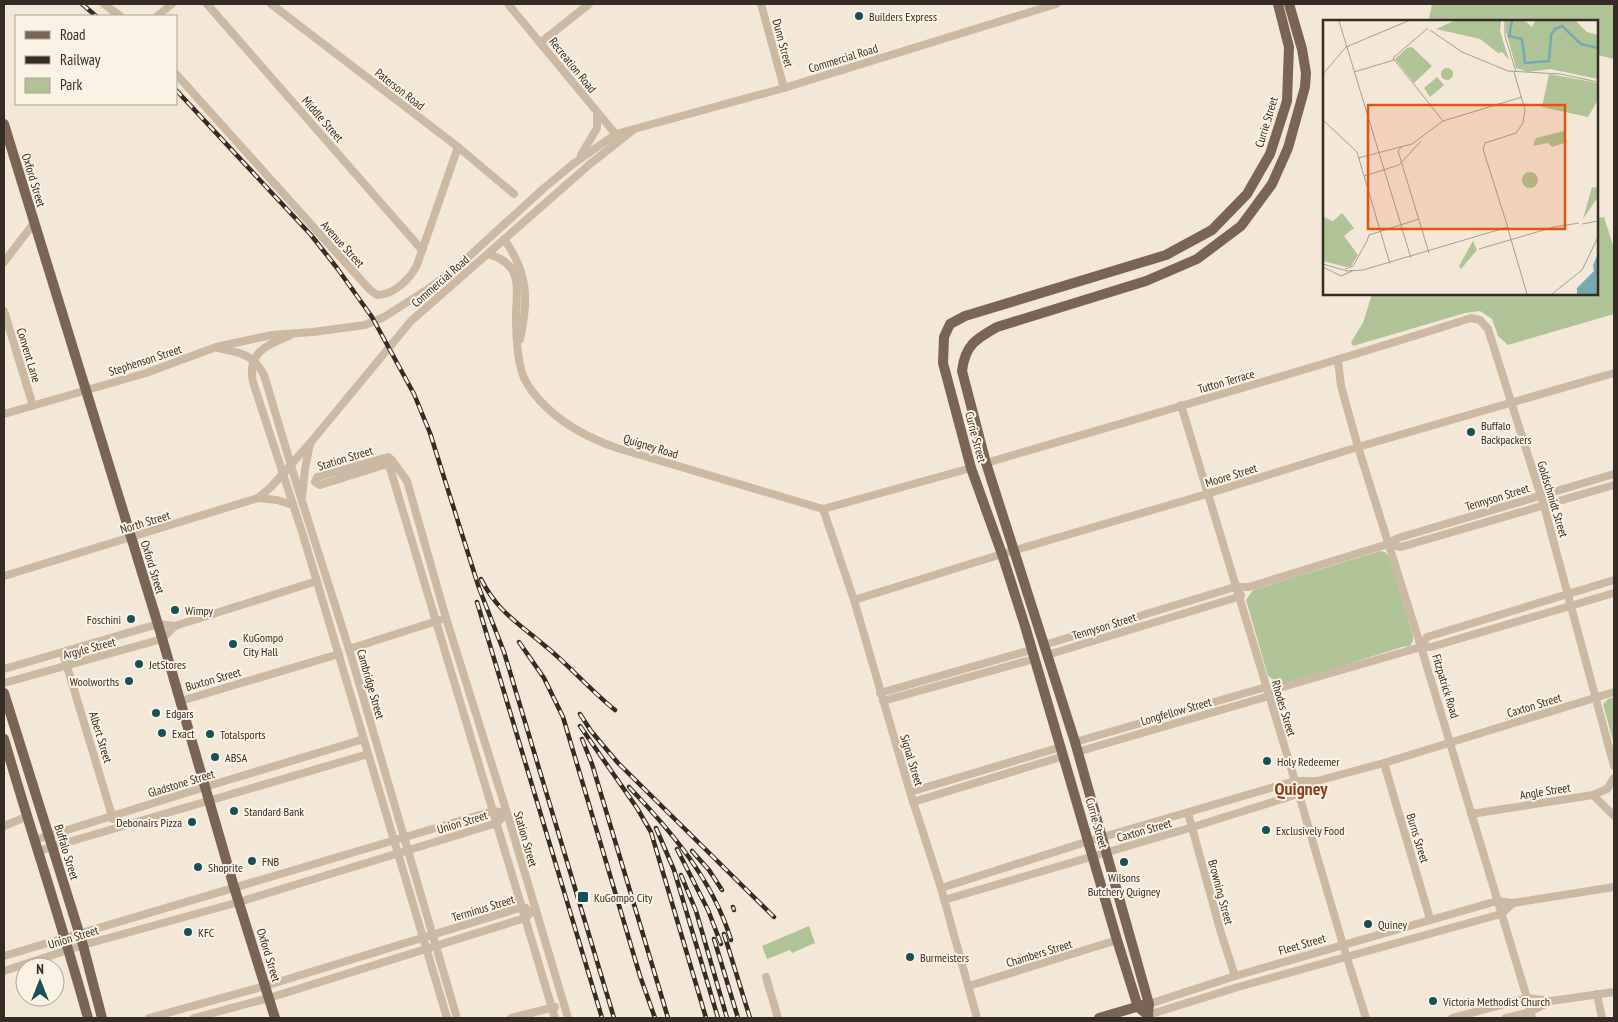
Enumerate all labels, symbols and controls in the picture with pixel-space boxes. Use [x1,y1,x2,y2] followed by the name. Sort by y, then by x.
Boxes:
[869,9,937,24] place label: Builders Express
[853,10,865,22] marker: Builders Express
[15,15,178,105] legend
[769,17,797,69] street label: Dunn Street
[1323,20,1598,295] inset map
[60,25,86,44] text: Road
[546,34,600,96] street label: Recreation Road
[807,40,879,76] street label: Commercial Road
[60,50,101,69] text: Railway
[372,65,428,113] street label: Paterson Road
[60,75,82,94] text: Park
[299,93,347,145] street label: Middle Street
[1251,94,1281,149] street label: Currie Street
[19,151,49,209] street label: Oxford Street
[318,218,368,271] street label: Avenue Street
[408,252,472,310] street label: Commercial Road
[14,326,44,384] street label: Convent Lane
[107,341,184,379] street label: Stephenson Street
[1196,366,1256,396] street label: Tutton Terrace
[962,410,990,465] street label: Currie Street
[1481,418,1532,447] place label: Buffalo Backpackers
[1465,426,1477,438] marker: Buffalo Backpackers
[622,431,680,461] street label: Quigney Road
[316,442,375,474] street label: Station Street
[1534,459,1572,540] street label: Goldschmidt Street
[1203,460,1260,490] street label: Moore Street
[1463,480,1531,514] street label: Tennyson Street
[118,507,172,537] street label: North Street
[138,538,168,596] street label: Oxford Street
[185,603,214,618] place label: Wimpy
[169,604,181,616] marker: Wimpy
[1070,609,1138,643] street label: Tennyson Street
[87,612,121,627] place label: Foschini
[125,613,137,625] marker: Foschini
[243,630,283,659] place label: KuGompo City Hall
[61,634,118,662] street label: Argyle Street
[227,638,239,650] marker: KuGompo City Hall
[354,647,388,721] street label: Cambridge Street
[1429,652,1463,720] street label: Fitzpatrick Road
[148,657,186,672] place label: JetStores
[133,658,145,670] marker: JetStores
[184,664,243,694] street label: Buxton Street
[70,674,119,689] place label: Woolworths
[123,675,135,687] marker: Woolworths
[1268,678,1300,739] street label: Rhodes Street
[1505,689,1564,720] street label: Caxton Street
[1139,694,1214,728] street label: Longfellow Street
[166,706,194,721] place label: Edgars
[150,707,162,719] marker: Edgars
[86,710,116,765] street label: Albert Street
[172,726,195,741] place label: Exact
[156,727,168,739] marker: Exact
[220,727,266,742] place label: Totalsports
[204,728,216,740] marker: Totalsports
[897,732,927,788] street label: Signal Street
[225,750,247,765] place label: ABSA
[209,751,221,763] marker: ABSA
[1277,754,1340,769] place label: Holy Redeemer
[1261,755,1273,767] marker: Holy Redeemer
[146,766,217,800] street label: Gladstone Street
[1275,777,1328,800] district label: Quigney
[1519,779,1572,802] street label: Angle Street
[1083,796,1112,851] street label: Currie Street
[244,804,304,819] place label: Standard Bank
[228,805,240,817] marker: Standard Bank
[435,807,490,837] street label: Union Street
[511,810,541,869] street label: Station Street
[1403,811,1433,865] street label: Burns Street
[116,815,182,830] place label: Debonairs Pizza
[1115,815,1174,845] street label: Caxton Street
[186,816,198,828] marker: Debonairs Pizza
[51,822,83,882] street label: Buffalo Street
[1276,823,1344,838] place label: Exclusively Food
[1260,824,1272,836] marker: Exclusively Food
[262,854,279,869] place label: FNB
[246,855,258,867] marker: FNB
[1118,856,1130,868] marker: Wilsons Butchery Quigney
[1205,858,1237,927] street label: Browning Street
[208,860,243,875] place label: Shoprite
[192,861,204,873] marker: Shoprite
[1088,870,1161,899] place label: Wilsons Butchery Quigney
[576,890,590,904] marker: KuGompo City
[594,890,653,905] place label: KuGompo City
[450,891,517,925] street label: Terminus Street
[1378,917,1407,932] place label: Quiney
[1362,918,1374,930] marker: Quiney
[46,922,101,952] street label: Union Street
[198,925,215,940] place label: KFC
[182,926,194,938] marker: KFC
[254,926,284,984] street label: Oxford Street
[1277,930,1328,958] street label: Fleet Street
[1004,936,1075,970] street label: Chambers Street
[920,950,969,965] place label: Burmeisters
[904,951,916,963] marker: Burmeisters
[15,957,65,1007] north arrow
[36,960,44,978] text: N
[1442,994,1550,1009] place label: Victoria Methodist Church
[1427,995,1439,1007] marker: Victoria Methodist Church

